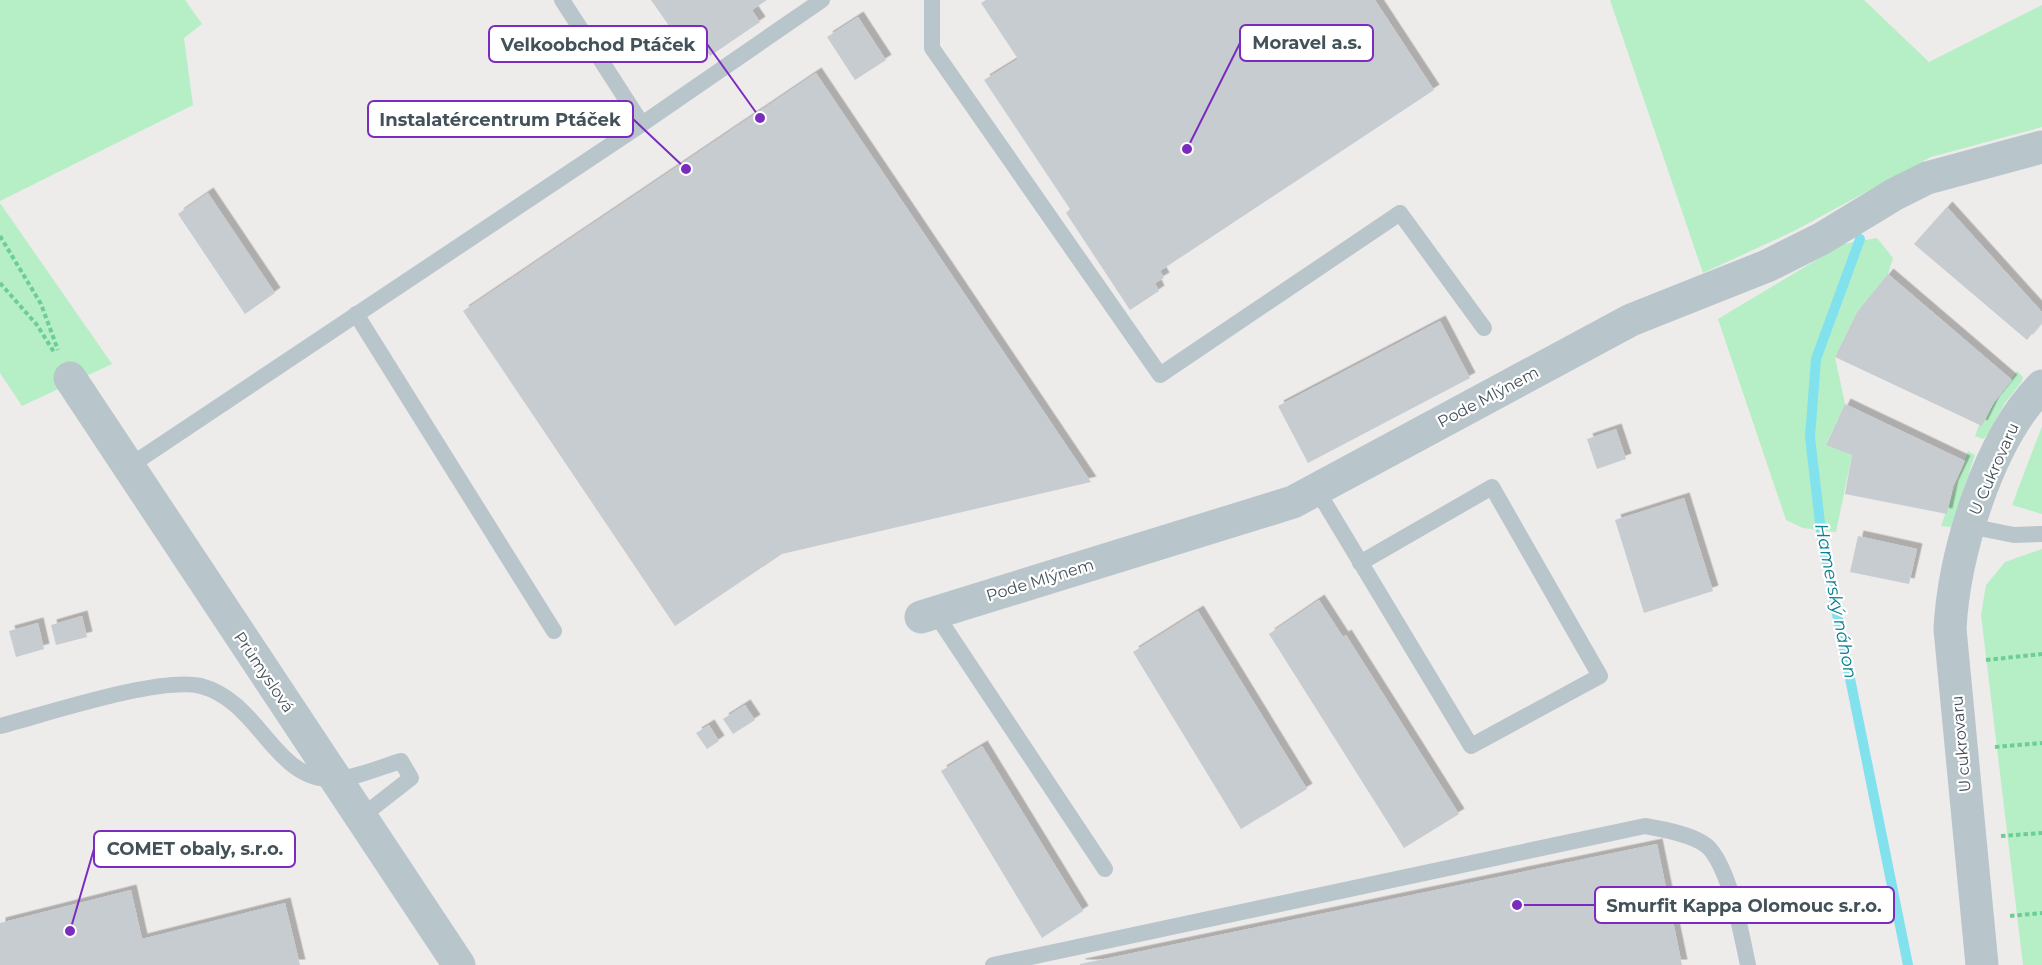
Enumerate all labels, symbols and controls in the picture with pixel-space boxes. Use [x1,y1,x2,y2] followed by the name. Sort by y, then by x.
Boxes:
[1240,25,1373,61] callout: Moravel a.s.
[489,26,707,62] callout: Velkoobchod Ptáček
[1252,32,1362,54] text: Moravel a.s.
[500,34,696,56] text: Velkoobchod Ptáček
[368,101,633,137] callout: Instalatércentrum Ptáček
[379,109,621,131] text: Instalatércentrum Ptáček
[1434,362,1542,432] street label: Pode Mlýnem
[1965,420,2023,518] street label: U Cukrovaru
[1810,522,1862,680] water label: Hamerský náhon
[984,555,1096,605] street label: Pode Mlýnem
[230,628,298,716] street label: Průmyslová
[1947,695,1975,793] street label: U cukrovaru
[94,831,295,867] callout: COMET obaly, s.r.o.
[107,838,284,860] text: COMET obaly, s.r.o.
[1595,887,1894,923] callout: Smurfit Kappa Olomouc s.r.o.
[1606,895,1882,917] text: Smurfit Kappa Olomouc s.r.o.

